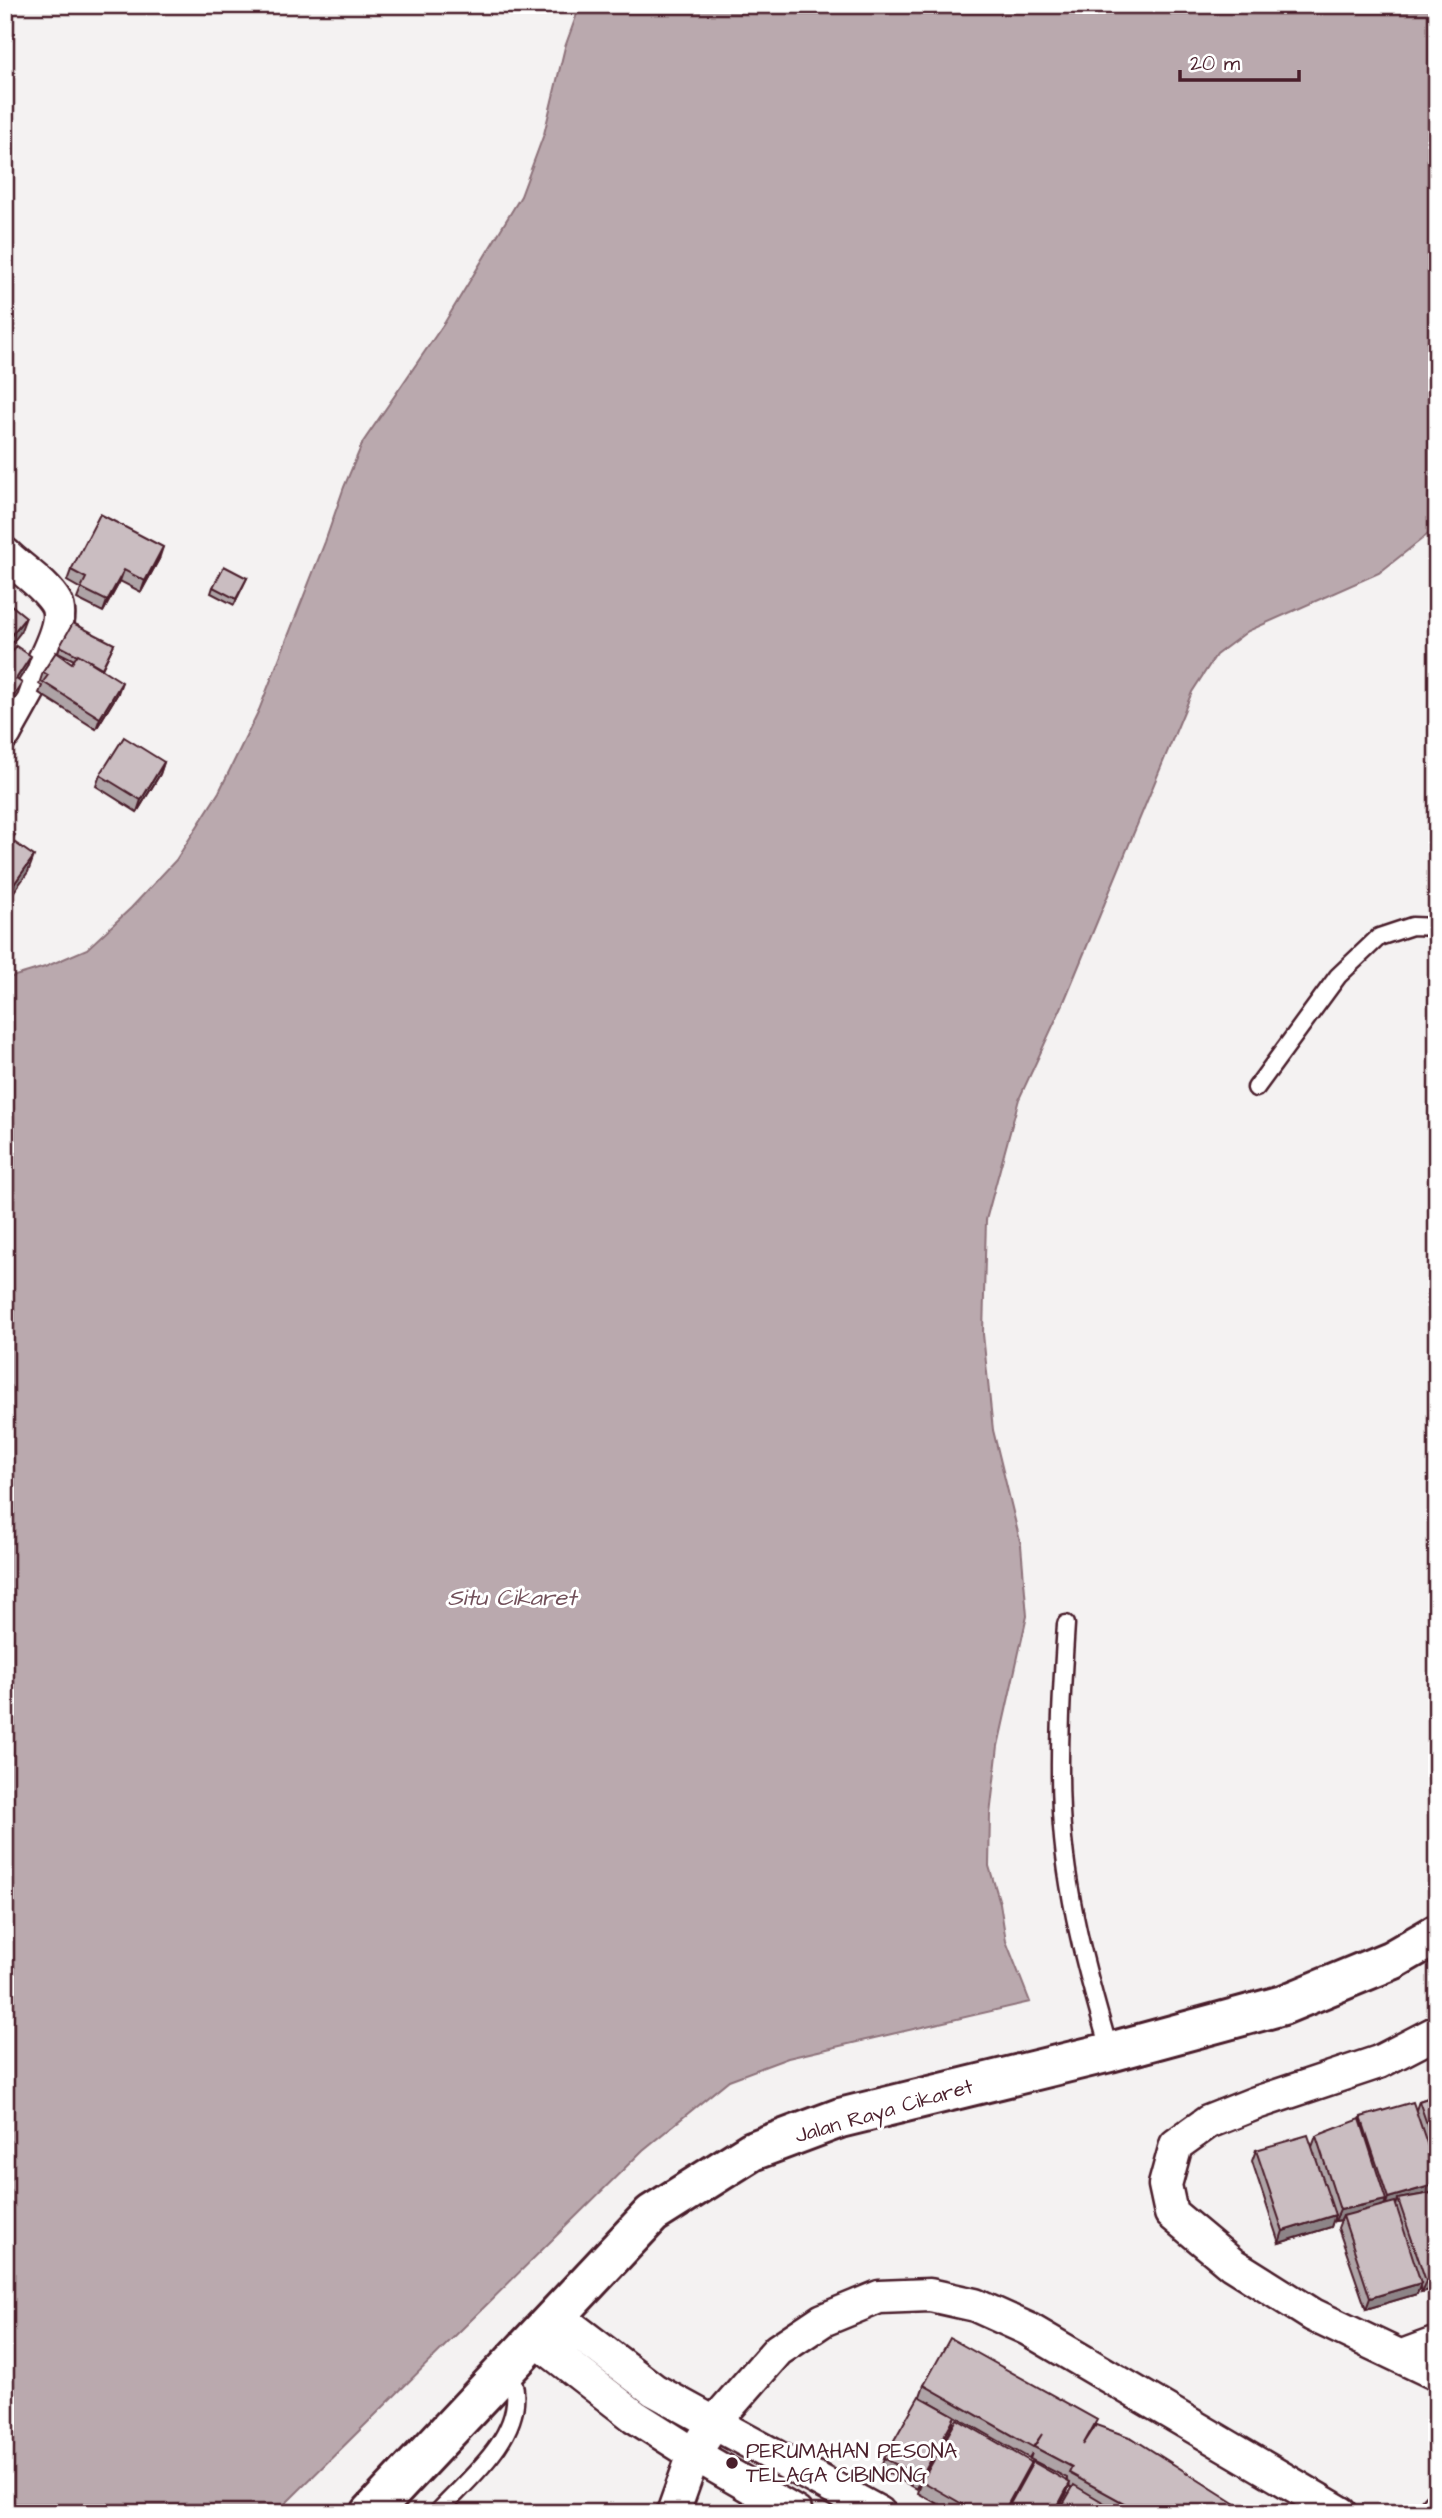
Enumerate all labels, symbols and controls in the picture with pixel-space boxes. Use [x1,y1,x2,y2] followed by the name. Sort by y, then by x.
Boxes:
[1180,38,1298,82] scale bar
[1190,49,1241,78] text: 20 m
[448,1582,579,1614] water label: Situ Cikaret
[792,2072,977,2152] street label: Jalan Raya Cikaret
[746,2437,958,2490] place label: PERUMAHAN PESONA TELAGA CIBINONG
[724,2455,740,2471] marker: PERUMAHAN PESONA TELAGA CIBINONG

